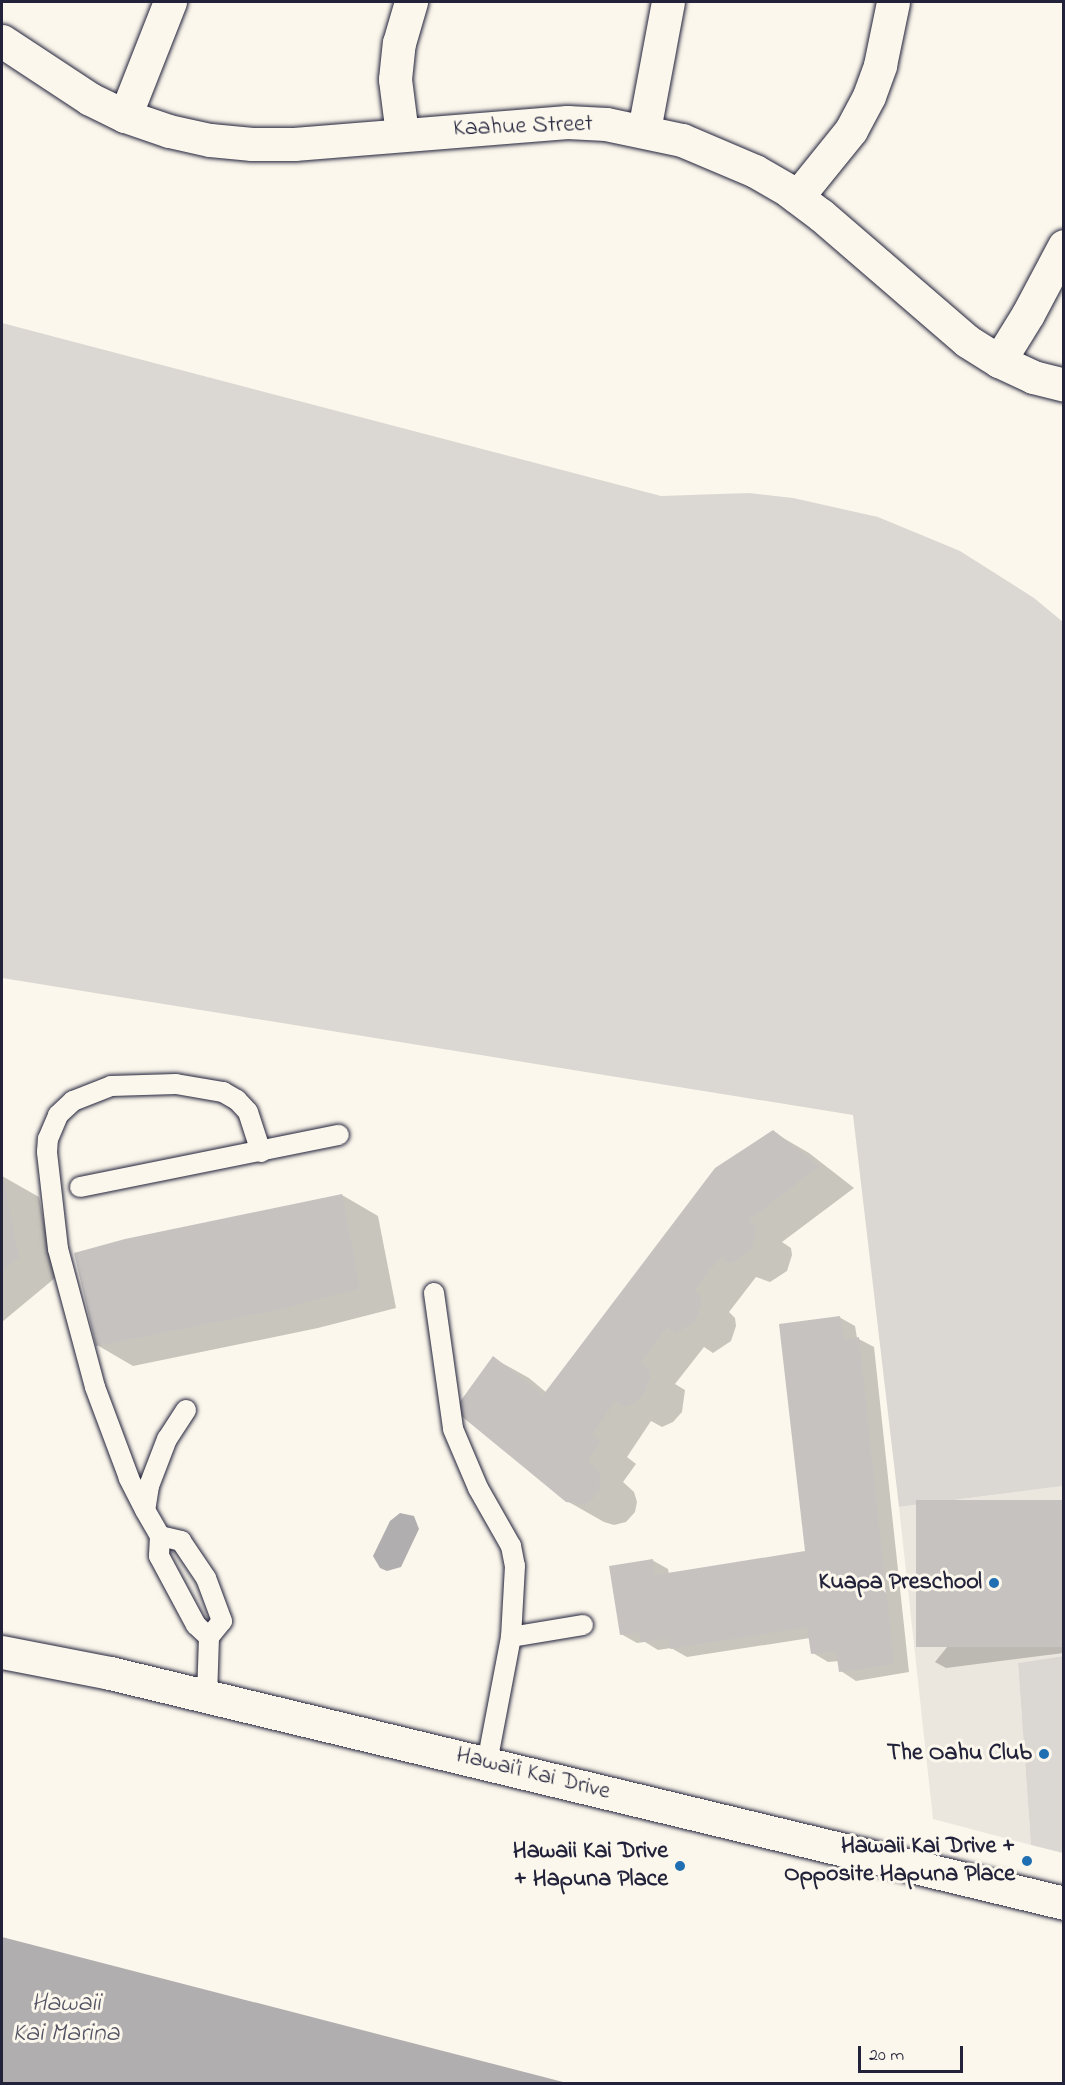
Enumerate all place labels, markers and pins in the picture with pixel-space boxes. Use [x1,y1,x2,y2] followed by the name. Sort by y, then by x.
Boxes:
[819,1569,982,1597] place label: Kuapa Preschool
[987,1576,1001,1590] marker: Kuapa Preschool
[887,1740,1032,1768] place label: The Oahu Club
[1037,1747,1051,1761] marker: The Oahu Club
[784,1833,1015,1889] place label: Hawaii Kai Drive + Opposite Hapuna Place
[513,1838,668,1894] place label: Hawaii Kai Drive + Hapuna Place
[1020,1854,1034,1868] marker: Hawaii Kai Drive + Opposite Hapuna Place
[673,1859,687,1873] marker: Hawaii Kai Drive + Hapuna Place

